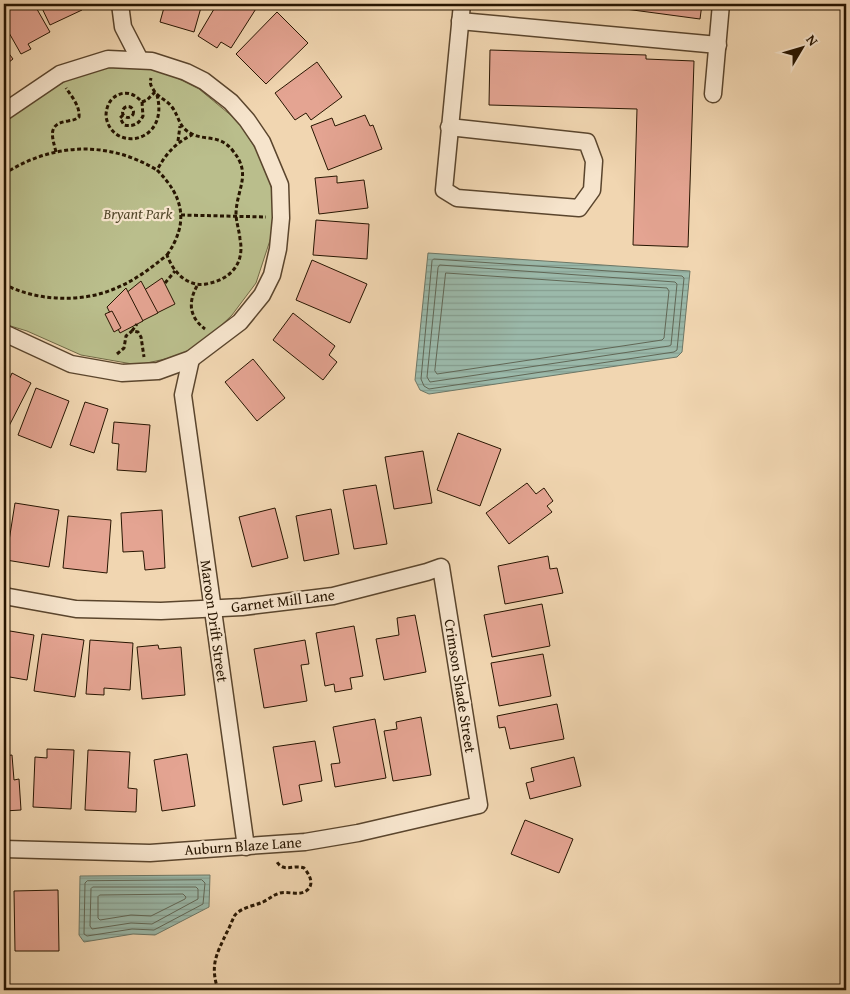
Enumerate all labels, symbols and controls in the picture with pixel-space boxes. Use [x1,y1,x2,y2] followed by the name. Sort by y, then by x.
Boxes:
[778,22,828,72] north arrow
[801,30,823,50] text: N
[103,203,173,224] park label: Bryant Park
[196,558,234,684] street label: Maroon Drift Street
[230,584,336,617] street label: Garnet Mill Lane
[440,617,482,755] street label: Crimson Shade Street
[184,831,302,860] street label: Auburn Blaze Lane

